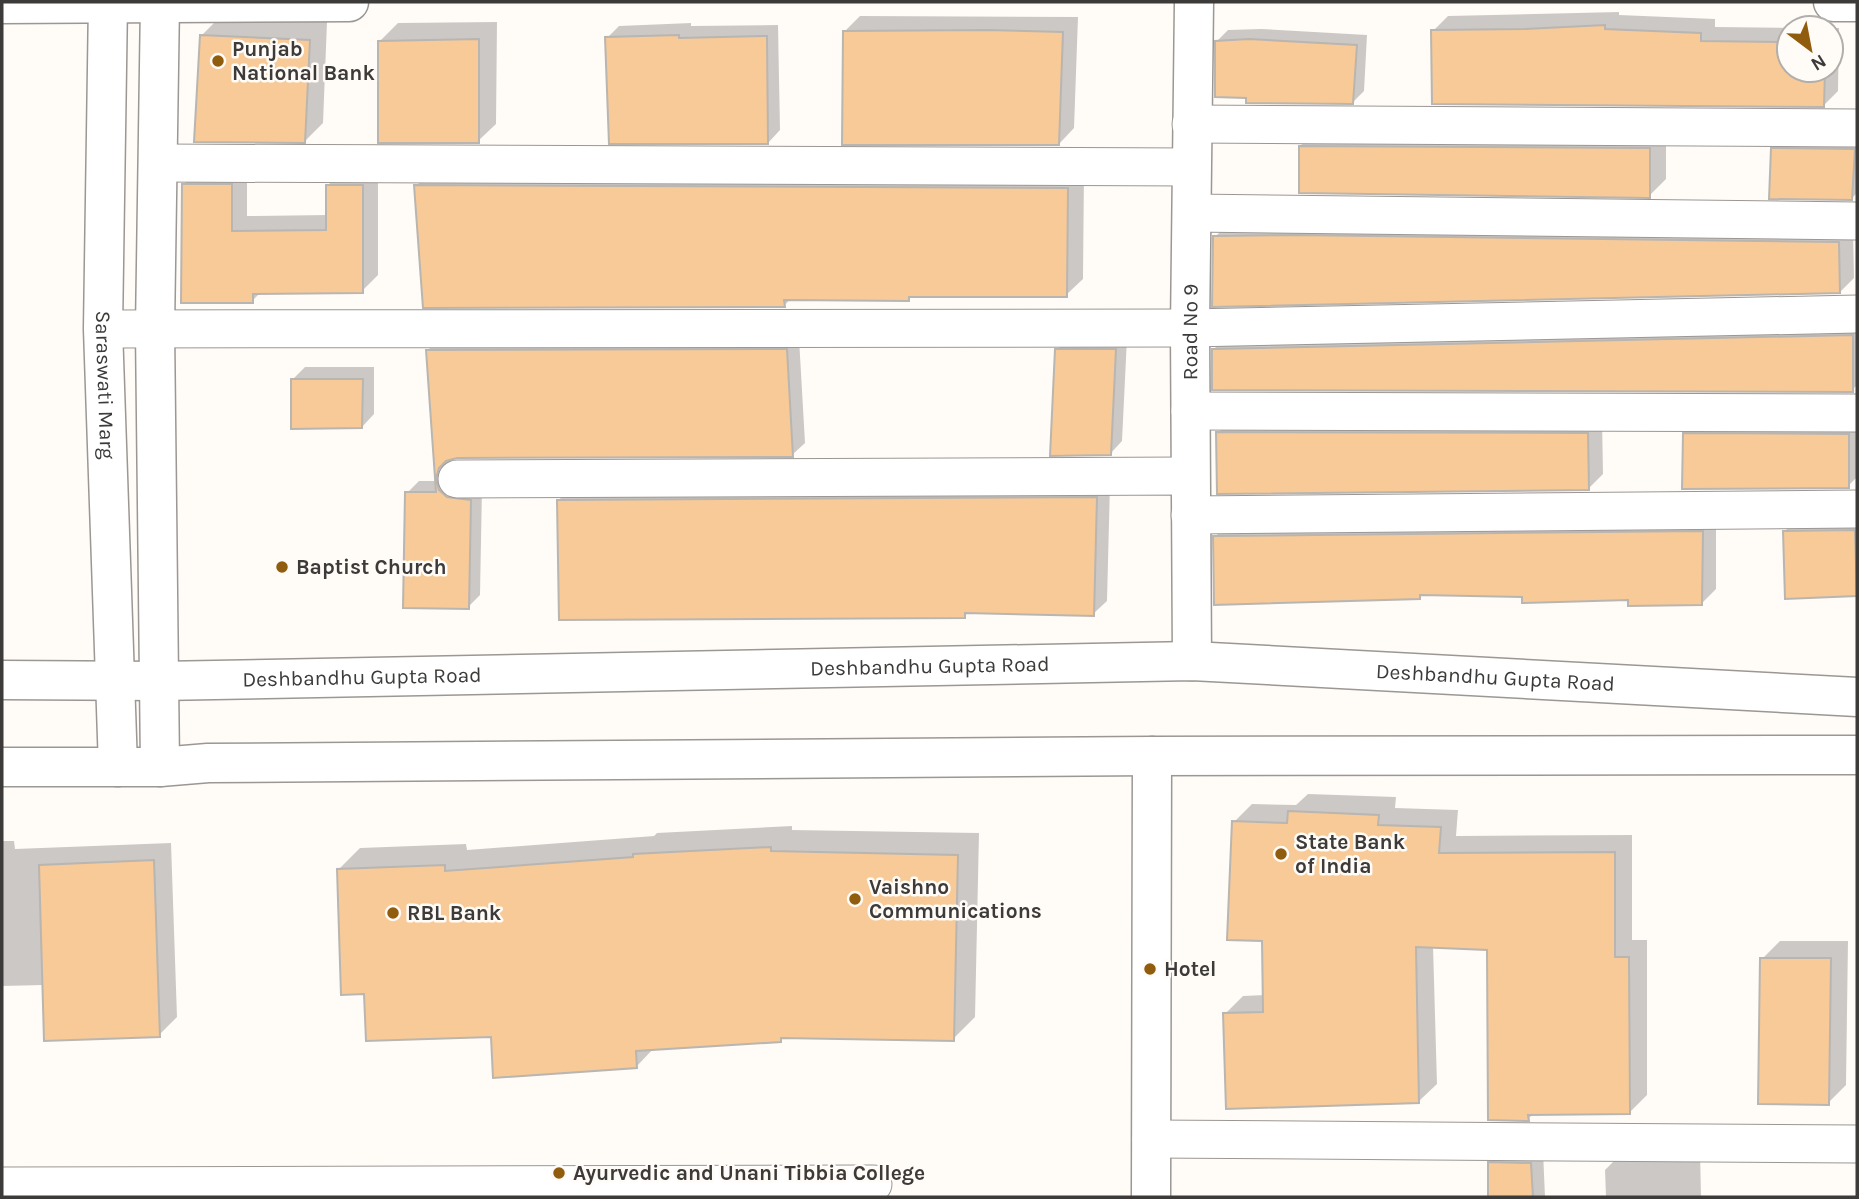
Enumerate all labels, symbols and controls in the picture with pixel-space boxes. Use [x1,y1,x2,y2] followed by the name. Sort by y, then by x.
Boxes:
[1775,14,1845,84] north arrow
[232,37,375,85] place label: Punjab National Bank
[1807,50,1830,76] text: N
[210,53,226,69] marker: Punjab National Bank
[1178,284,1203,380] street label: Road No 9
[91,310,119,460] street label: Saraswati Marg
[296,555,447,579] place label: Baptist Church
[274,559,290,575] marker: Baptist Church
[810,652,1050,680] street label: Deshbandhu Gupta Road
[1375,659,1616,696] street label: Deshbandhu Gupta Road
[242,663,482,691] street label: Deshbandhu Gupta Road
[1295,830,1406,878] place label: State Bank of India
[1273,846,1289,862] marker: State Bank of India
[869,875,1042,923] place label: Vaishno Communications
[847,891,863,907] marker: Vaishno Communications
[407,901,502,925] place label: RBL Bank
[385,905,401,921] marker: RBL Bank
[1164,957,1217,981] place label: Hotel
[1142,961,1158,977] marker: Hotel
[573,1161,925,1185] place label: Ayurvedic and Unani Tibbia College
[551,1165,567,1181] marker: Ayurvedic and Unani Tibbia College

